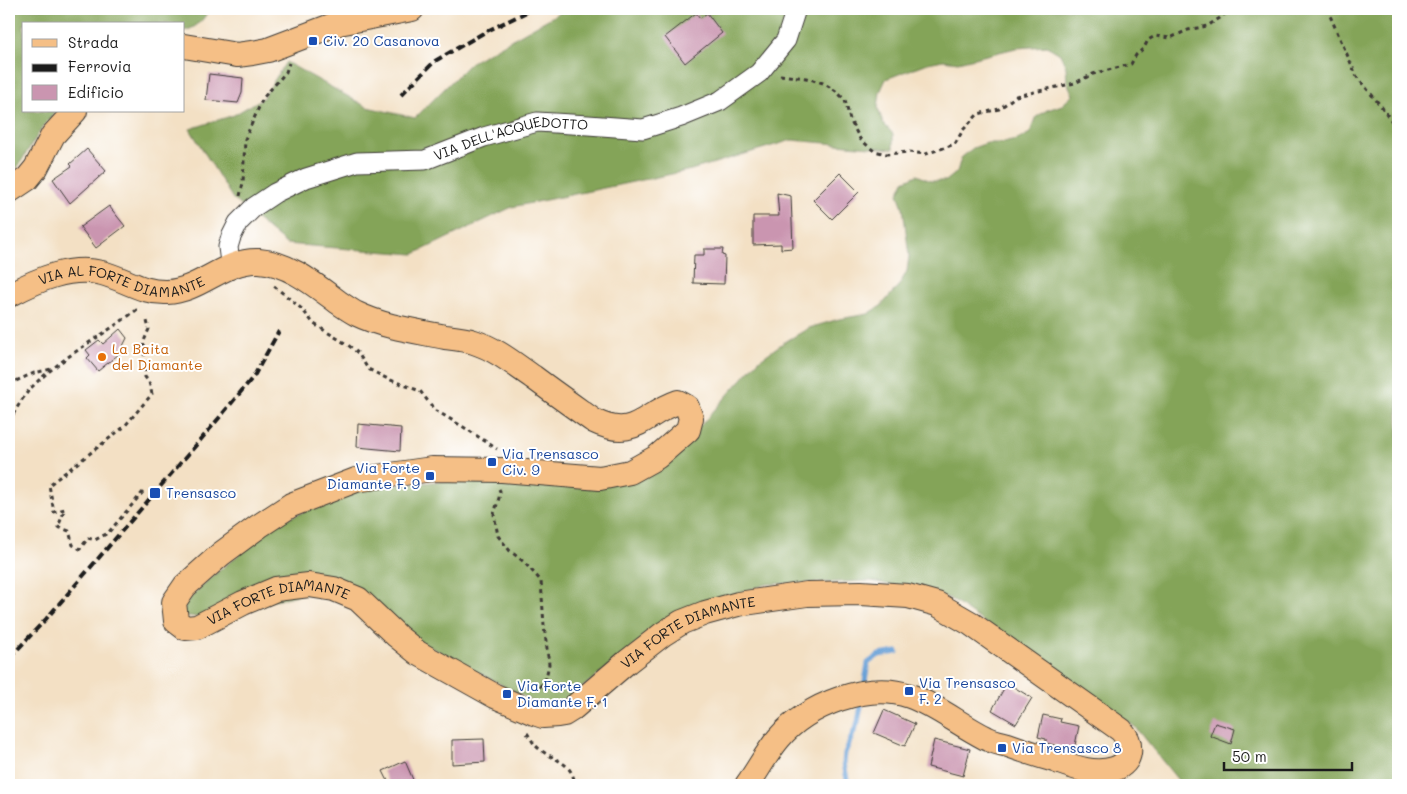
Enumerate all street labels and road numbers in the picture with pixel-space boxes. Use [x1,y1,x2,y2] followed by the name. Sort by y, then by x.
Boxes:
[431,111,589,165] street label: VIA DELL'ACQUEDOTTO
[35,261,208,301] street label: VIA AL FORTE DIAMANTE
[203,574,353,629] street label: VIA FORTE DIAMANTE
[616,592,757,673] street label: VIA FORTE DIAMANTE

